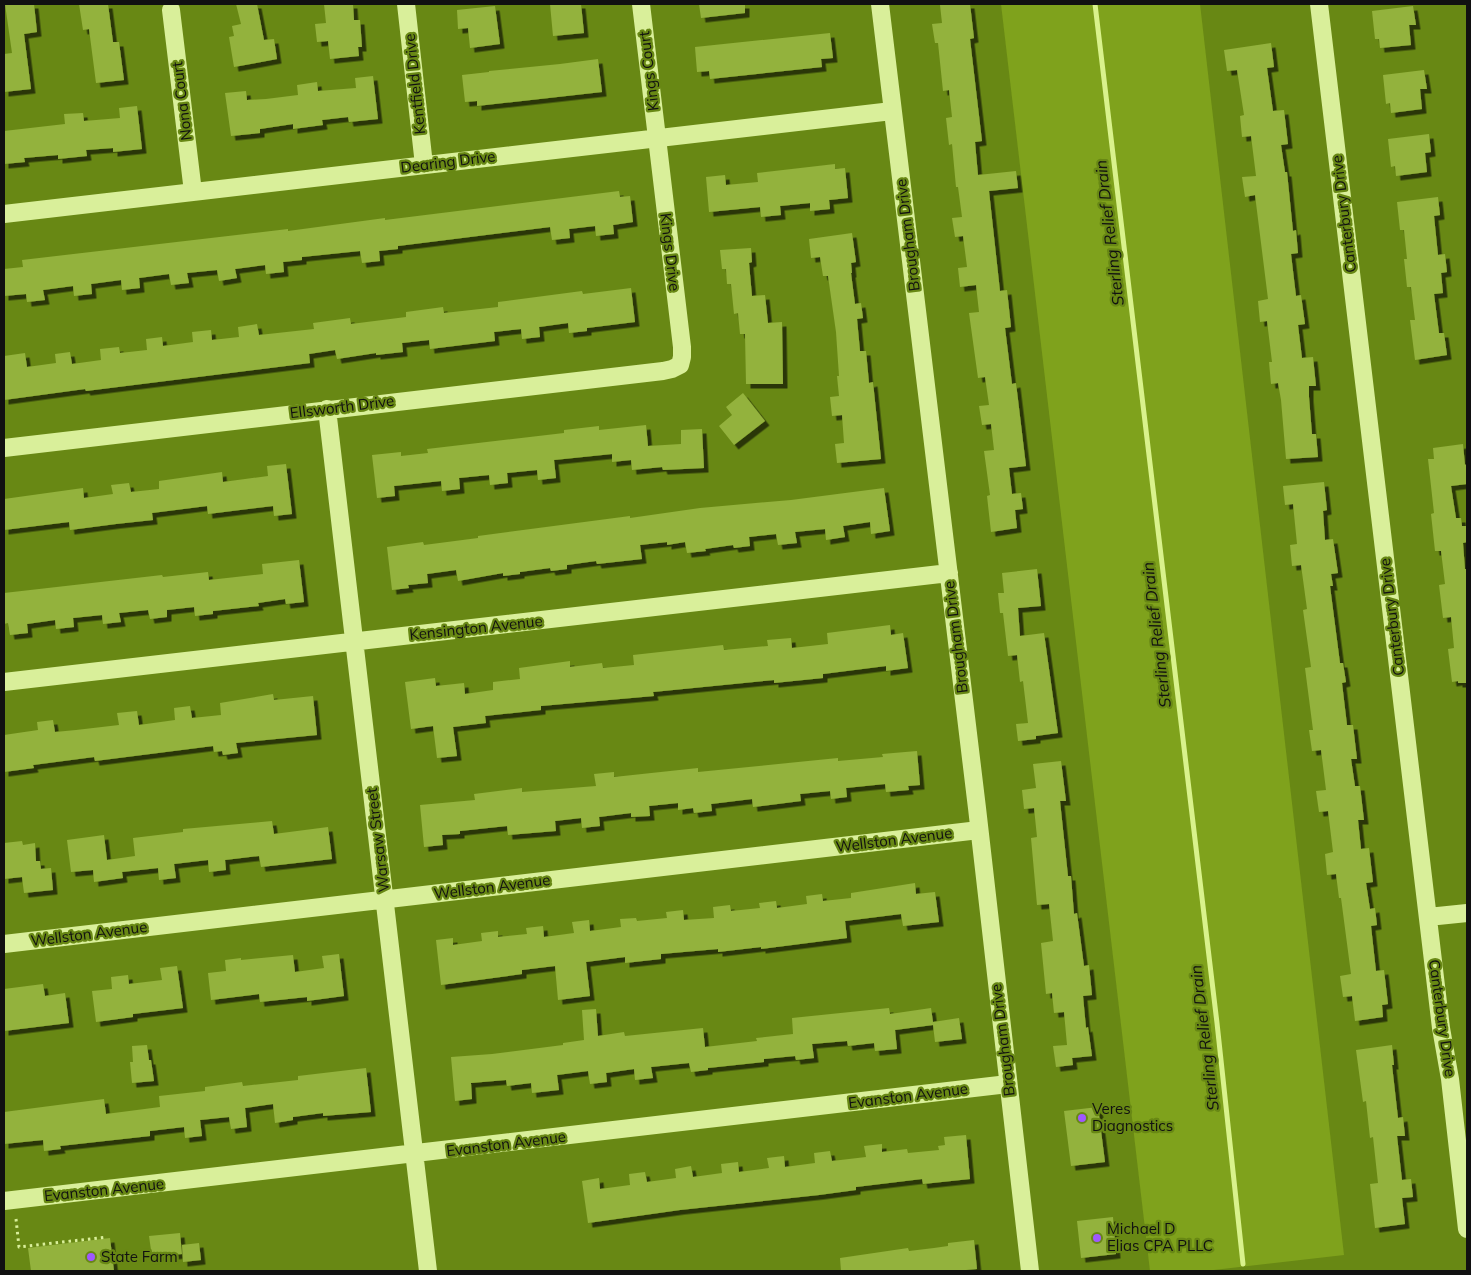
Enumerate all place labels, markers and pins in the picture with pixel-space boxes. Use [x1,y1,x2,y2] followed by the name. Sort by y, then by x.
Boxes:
[1092,1099,1173,1135] place label: Veres Diagnostics
[1076,1112,1088,1124] marker: Veres Diagnostics
[1107,1219,1213,1255] place label: Michael D Elias CPA PLLC
[1091,1232,1103,1244] marker: Michael D Elias CPA PLLC
[101,1247,178,1266] place label: State Farm
[85,1251,97,1263] marker: State Farm

